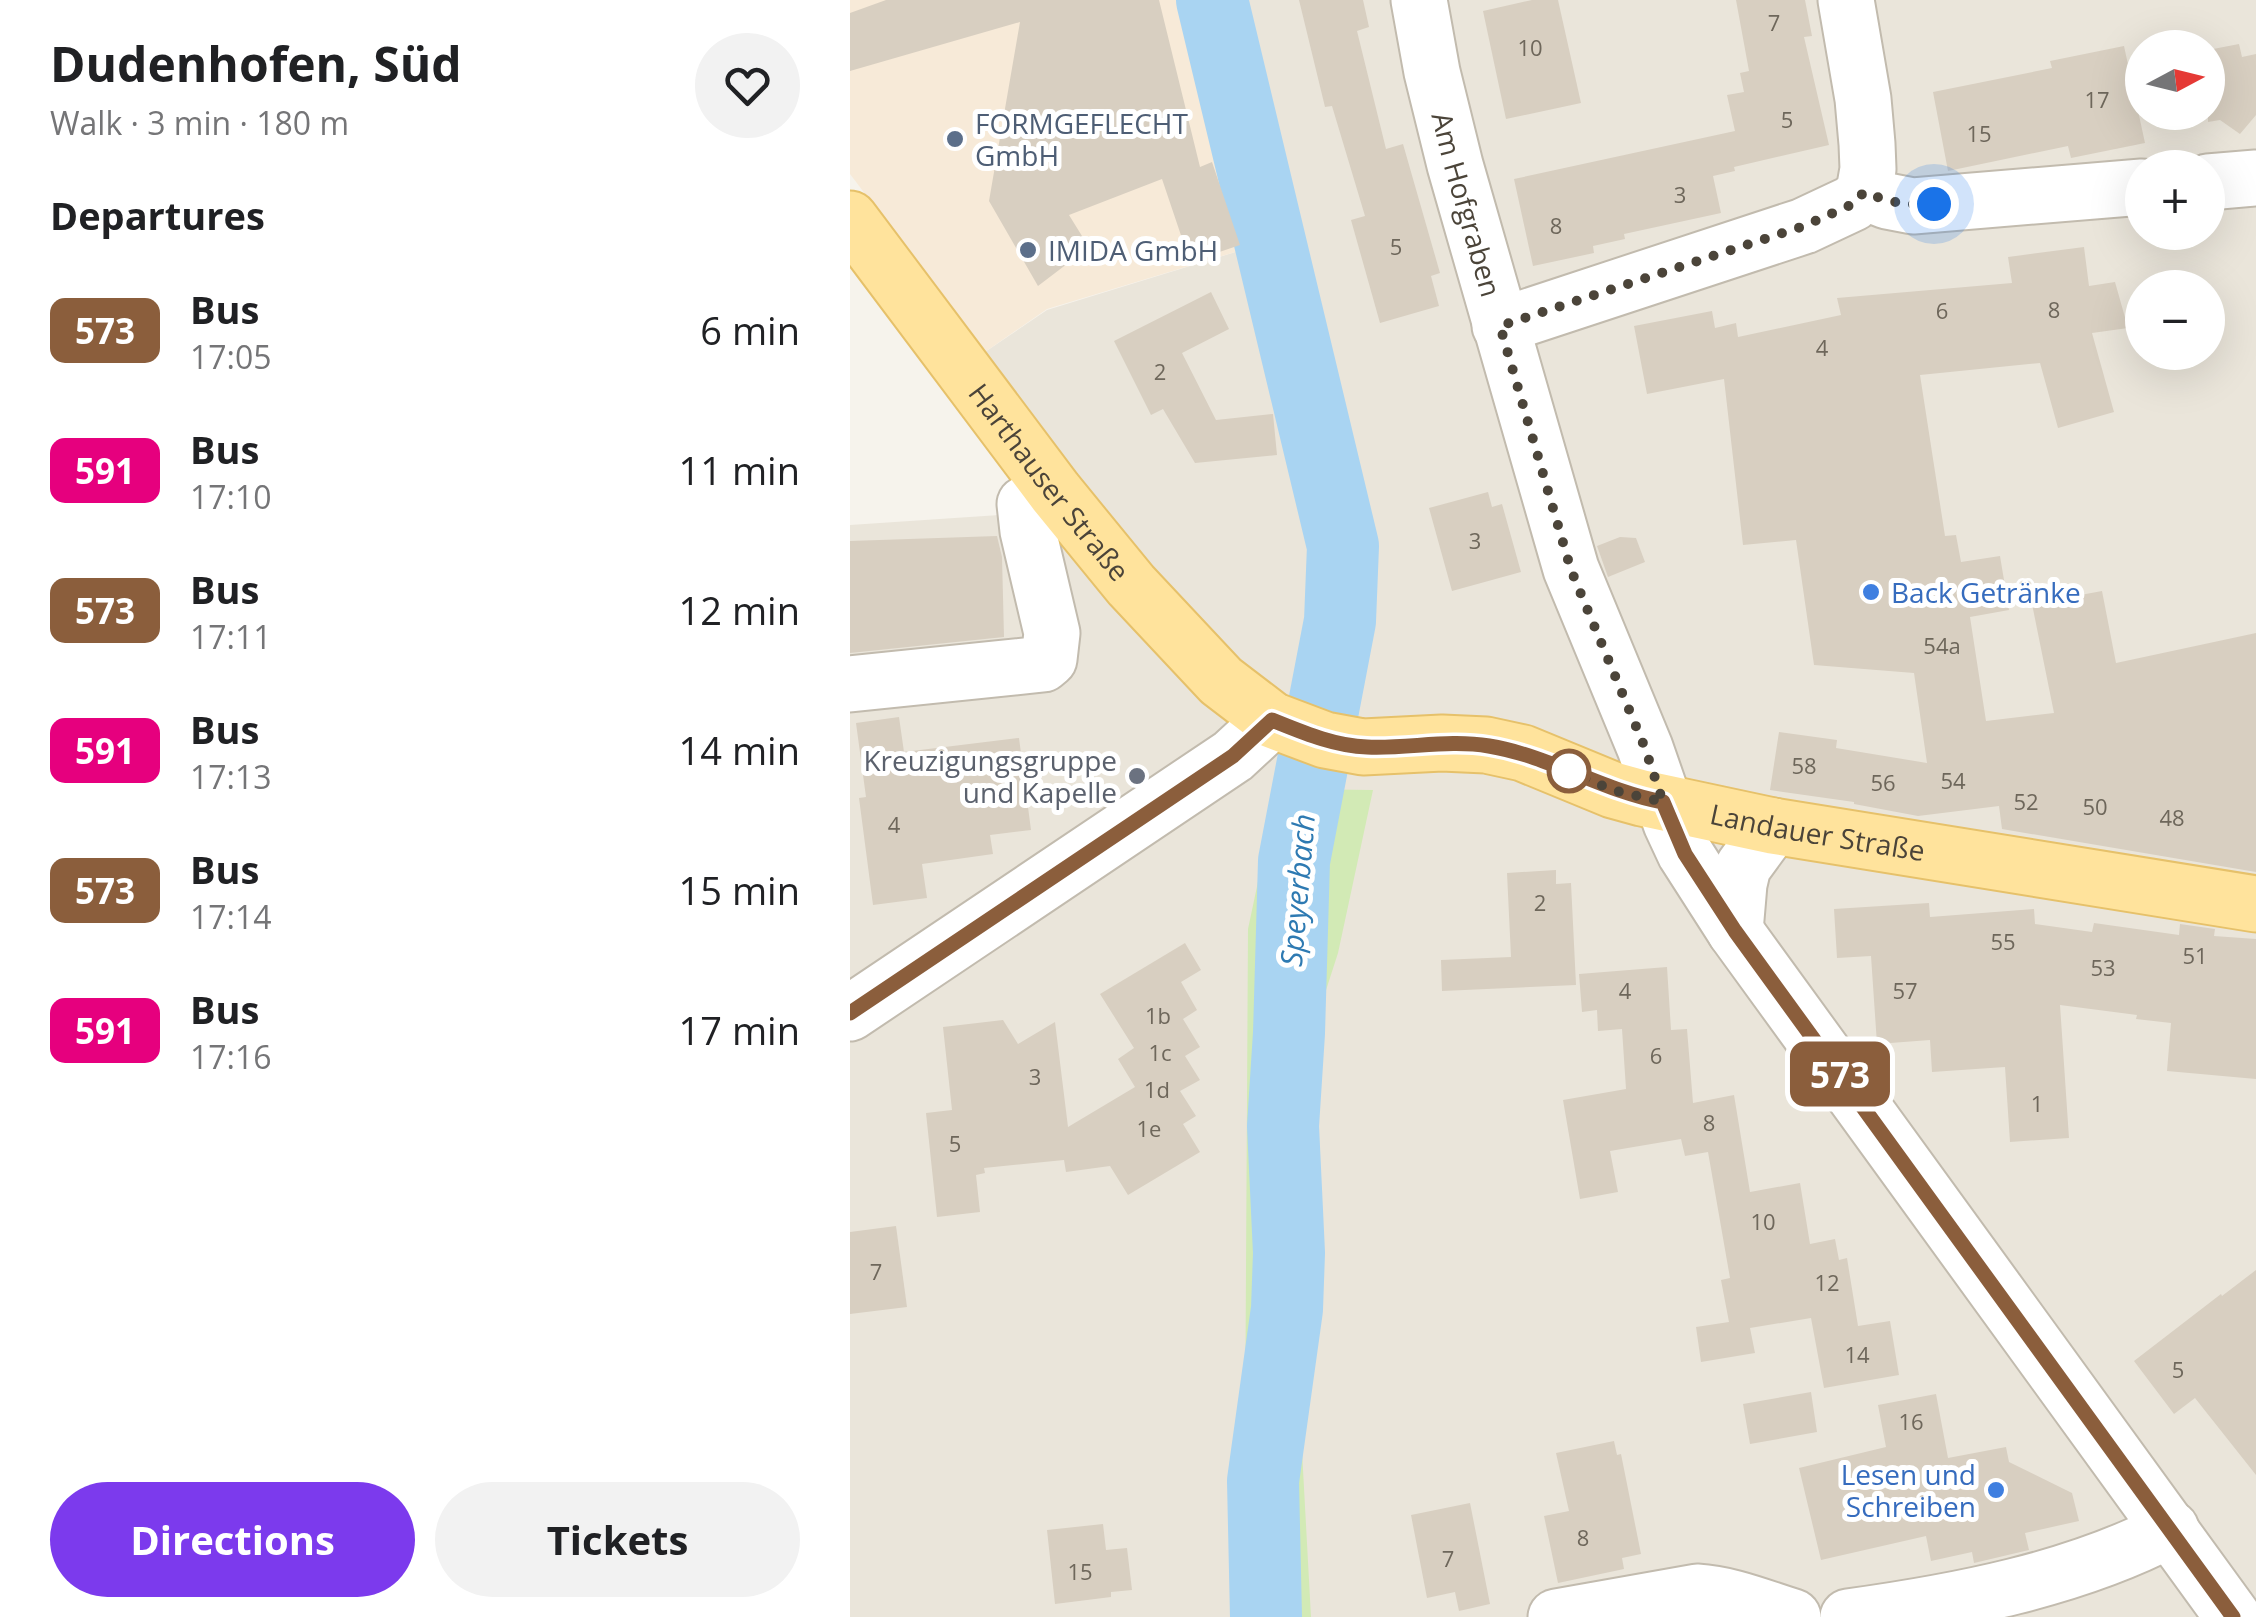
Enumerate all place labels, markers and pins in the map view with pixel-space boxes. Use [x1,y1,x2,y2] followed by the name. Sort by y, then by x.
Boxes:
[975,104,1189,174] place label: FORMGEFLECHT GmbH
[944,128,966,150] marker: FORMGEFLECHT GmbH
[1048,231,1218,269] place label: IMIDA GmbH
[1017,239,1039,261] marker: IMIDA GmbH
[1891,573,2081,611] place label: Back Getränke
[1860,581,1882,603] marker: Back Getränke
[863,741,1117,811] place label: Kreuzigungsgruppe und Kapelle
[1548,750,1590,792] unlabelled marker
[1126,765,1148,787] marker: Kreuzigungsgruppe und Kapelle
[1841,1455,1976,1525] place label: Lesen und Schreiben
[1985,1479,2007,1501] marker: Lesen und Schreiben

